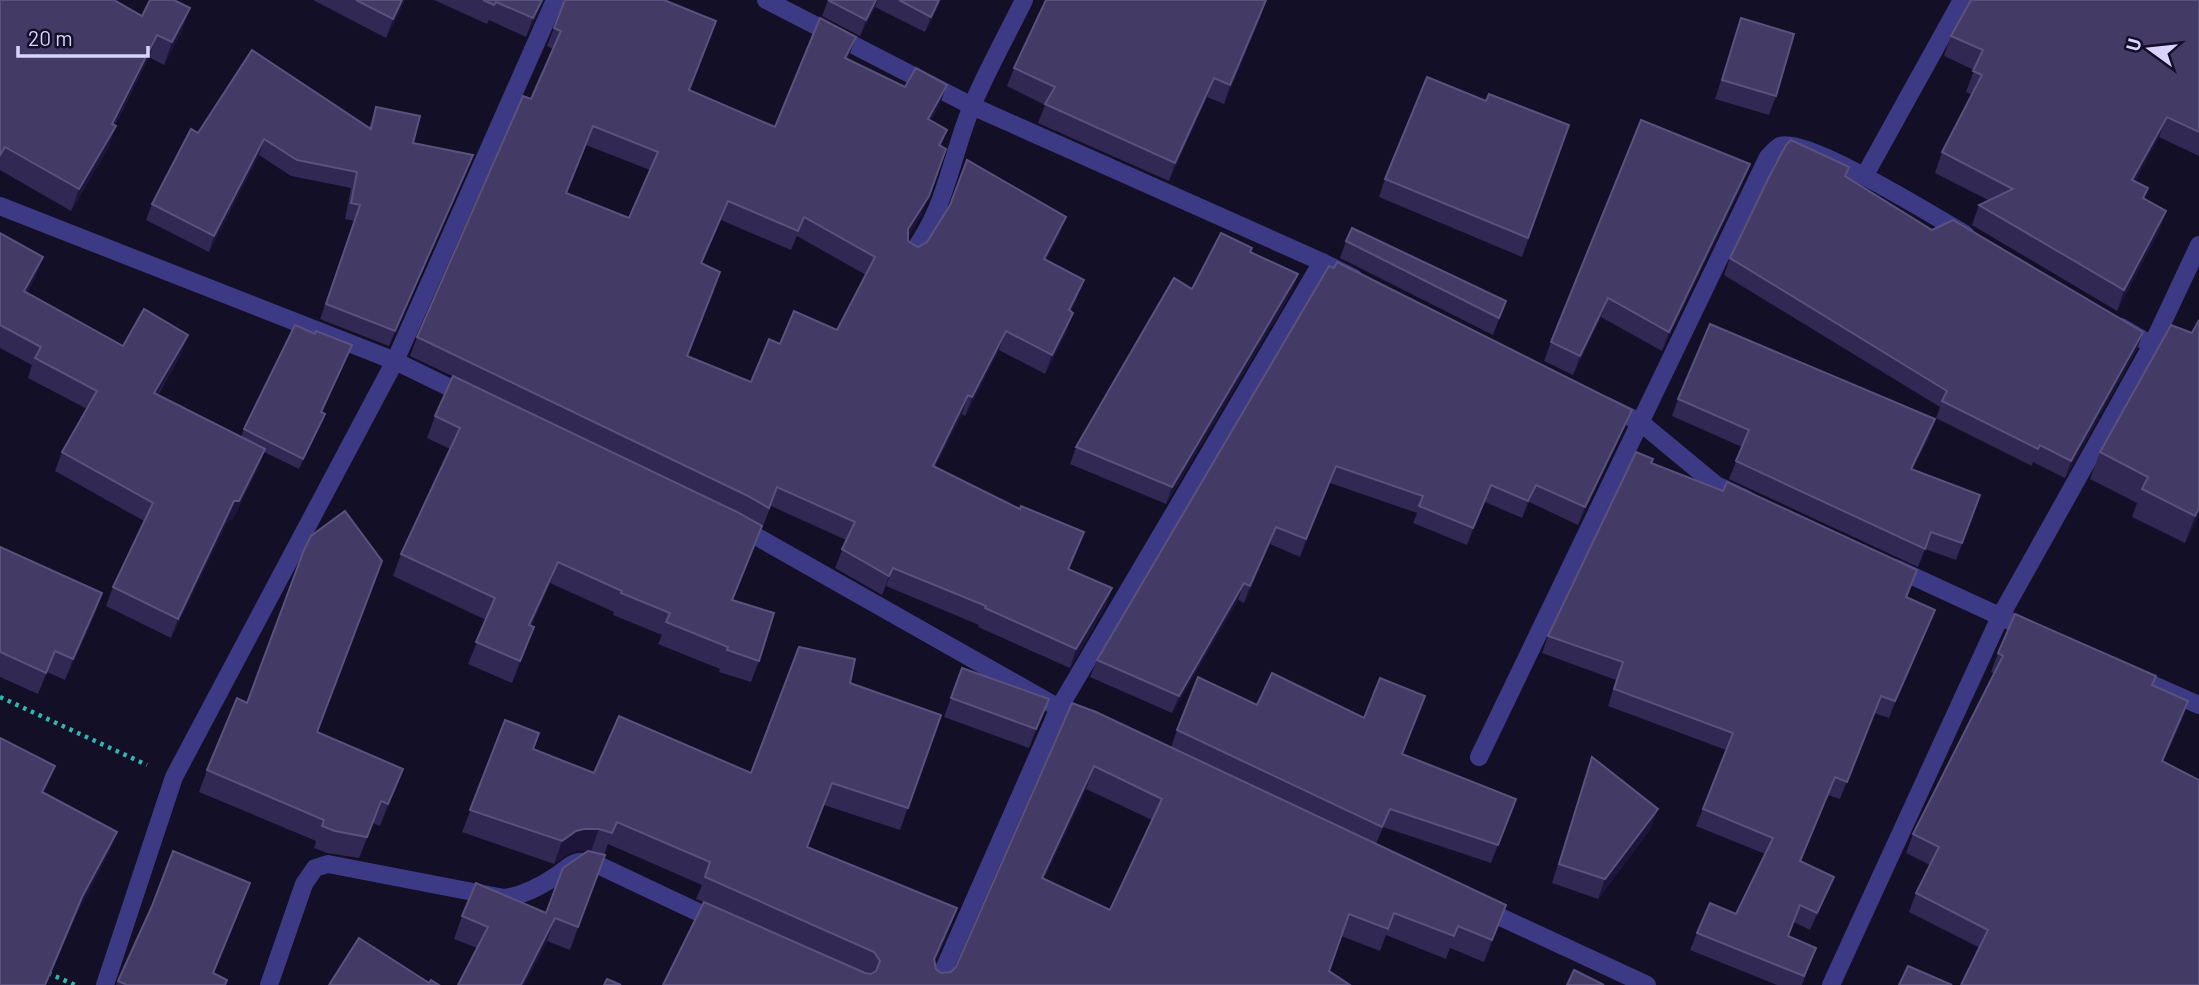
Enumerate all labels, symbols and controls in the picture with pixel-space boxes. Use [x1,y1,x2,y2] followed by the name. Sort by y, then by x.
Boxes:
[18,14,147,58] scale bar
[2115,14,2185,84] north arrow
[28,25,73,50] text: 20 m
[2120,36,2146,53] text: U

